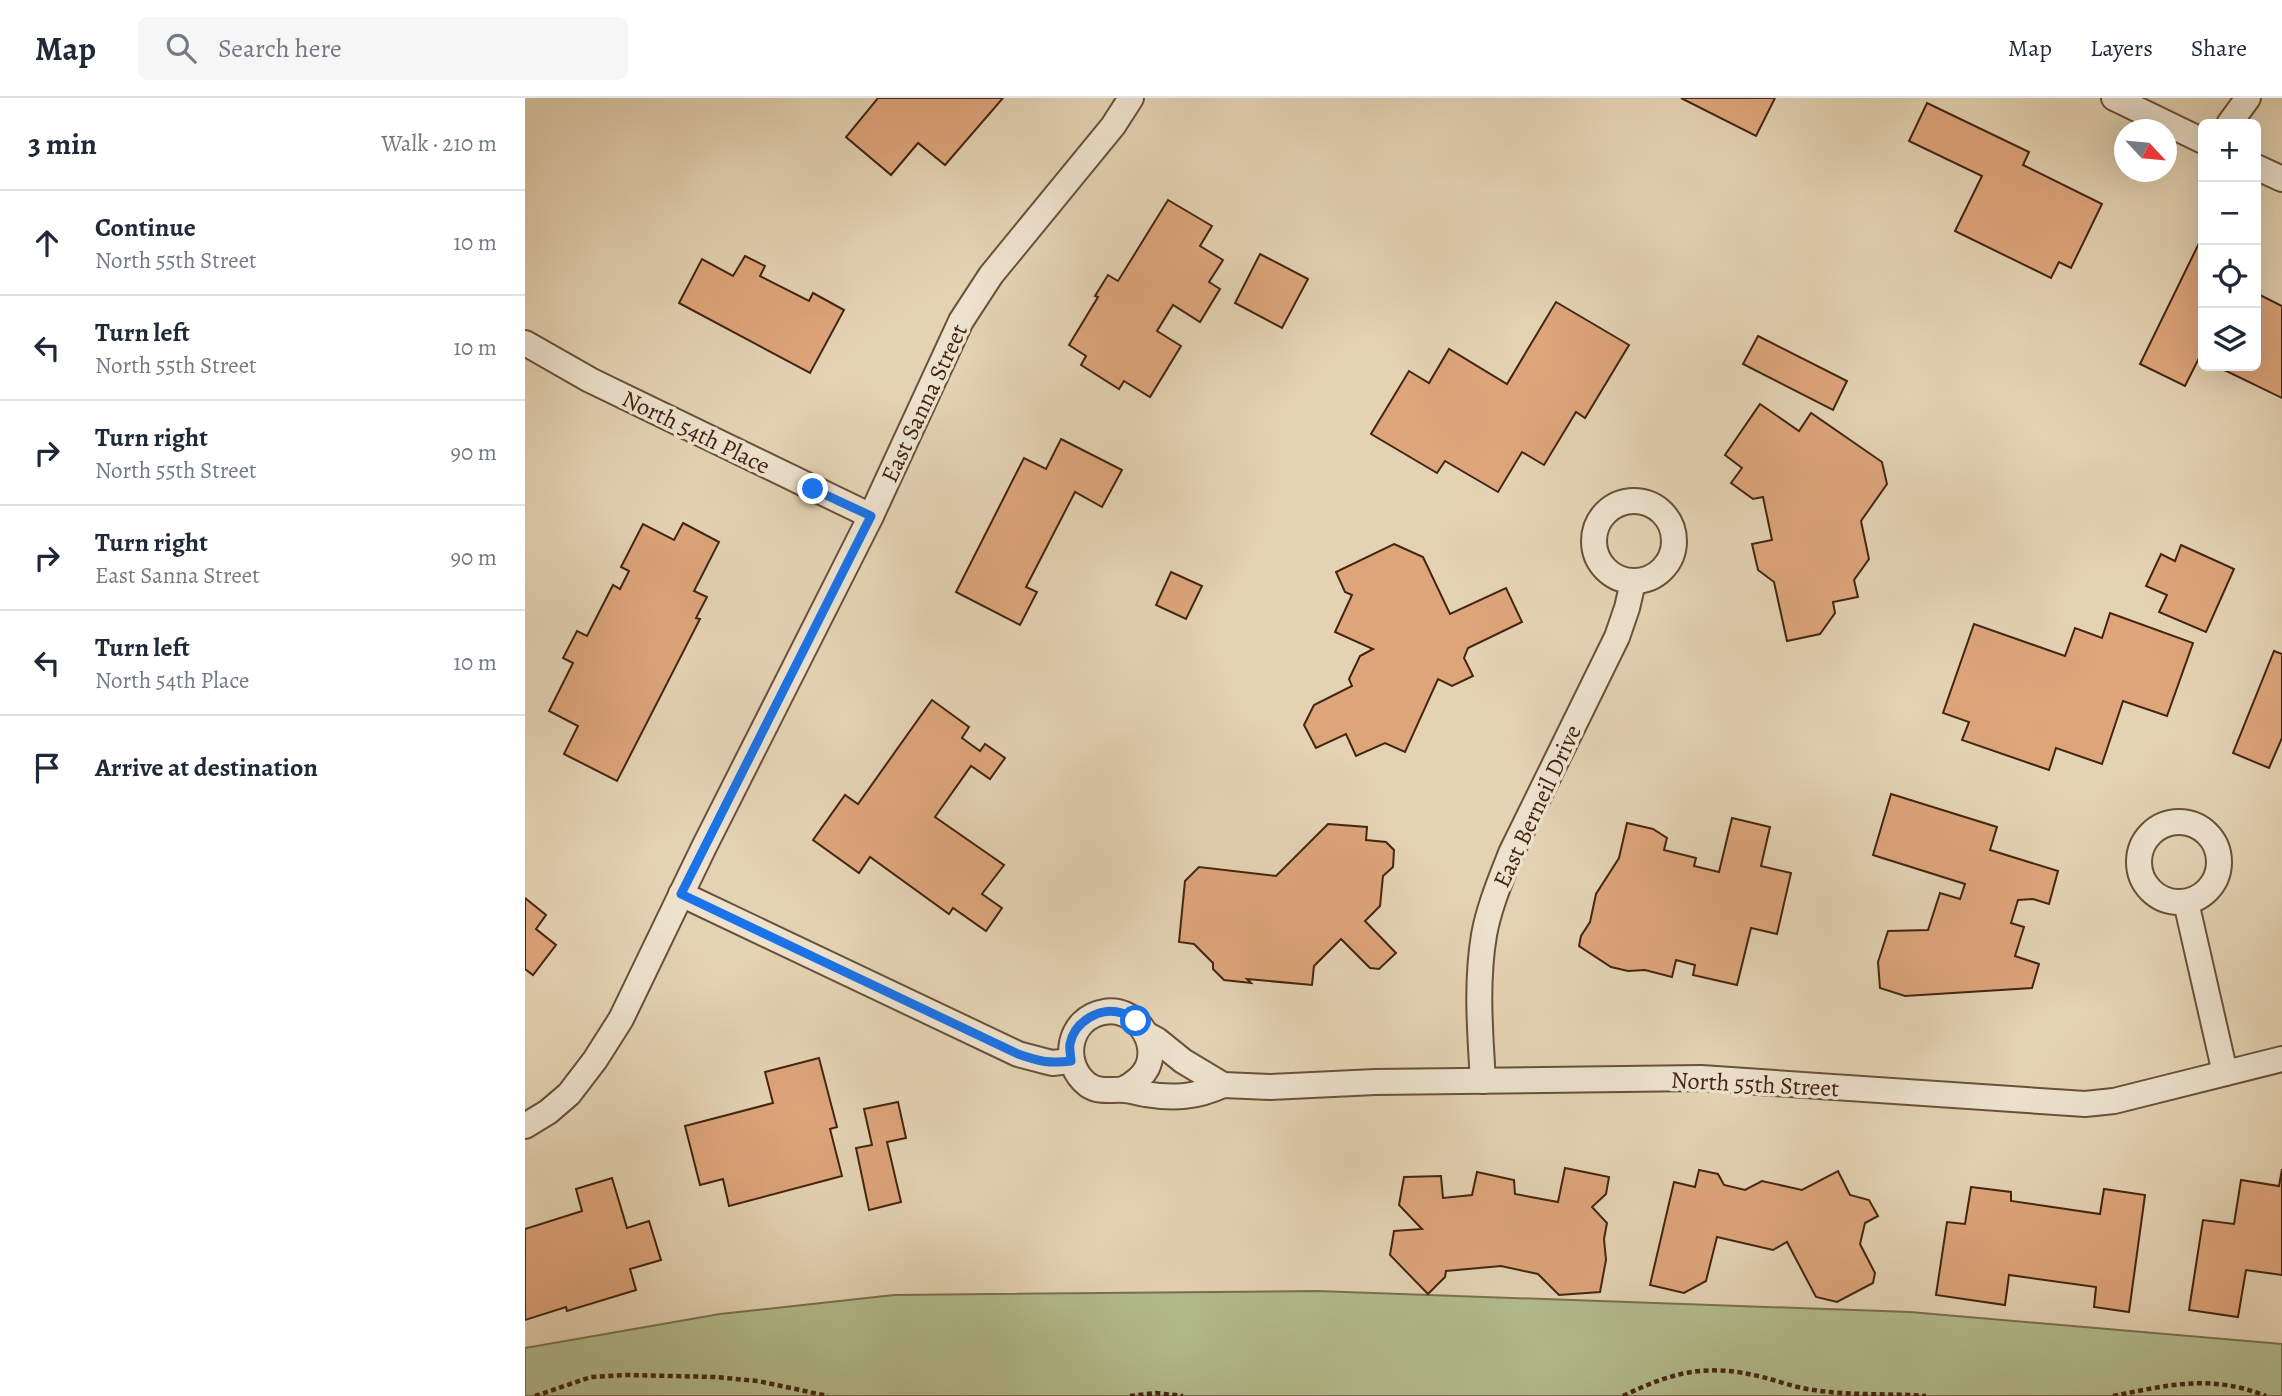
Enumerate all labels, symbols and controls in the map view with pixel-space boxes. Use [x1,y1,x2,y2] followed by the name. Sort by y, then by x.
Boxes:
[138,17,628,80] search box
[35,26,96,71] text: Map
[162,29,200,67] icon: search
[218,31,342,66] text: Search here
[2008,32,2052,64] text: Map
[2090,32,2153,64] text: Layers
[2191,32,2247,64] text: Share
[2114,119,2177,182] north arrow
[2198,119,2261,371] map controls
[2198,119,2261,182] button: +
[28,124,97,164] text: 3 min
[381,128,497,159] text: Walk · 210 m
[2198,182,2261,245] button: −
[95,210,196,245] text: Continue
[28,224,66,262] icon: ahead
[453,227,497,258] text: 10 m
[95,245,257,276] text: North 55th Street
[2198,245,2261,308] button: locate
[2198,308,2261,371] button: layers
[95,315,190,350] text: Turn left
[873,318,975,488] street label: East Sanna Street
[28,329,66,367] icon: left
[453,332,497,363] text: 10 m
[95,350,257,381] text: North 55th Street
[617,382,775,482] street label: North 54th Place
[95,420,208,455] text: Turn right
[28,434,66,472] icon: right
[451,437,497,468] text: 90 m
[95,455,257,486] text: North 55th Street
[797,473,828,504] route end
[95,525,208,560] text: Turn right
[28,539,66,577] icon: right
[451,542,497,573] text: 90 m
[95,560,260,591] text: East Sanna Street
[95,630,190,665] text: Turn left
[28,644,66,682] icon: left
[453,647,497,678] text: 10 m
[95,665,249,696] text: North 54th Place
[1485,719,1589,893] street label: East Berneil Drive
[28,749,66,787] icon: arrive
[95,750,318,785] text: Arrive at destination
[1120,1005,1151,1036] route start
[1670,1064,1840,1104] street label: North 55th Street

